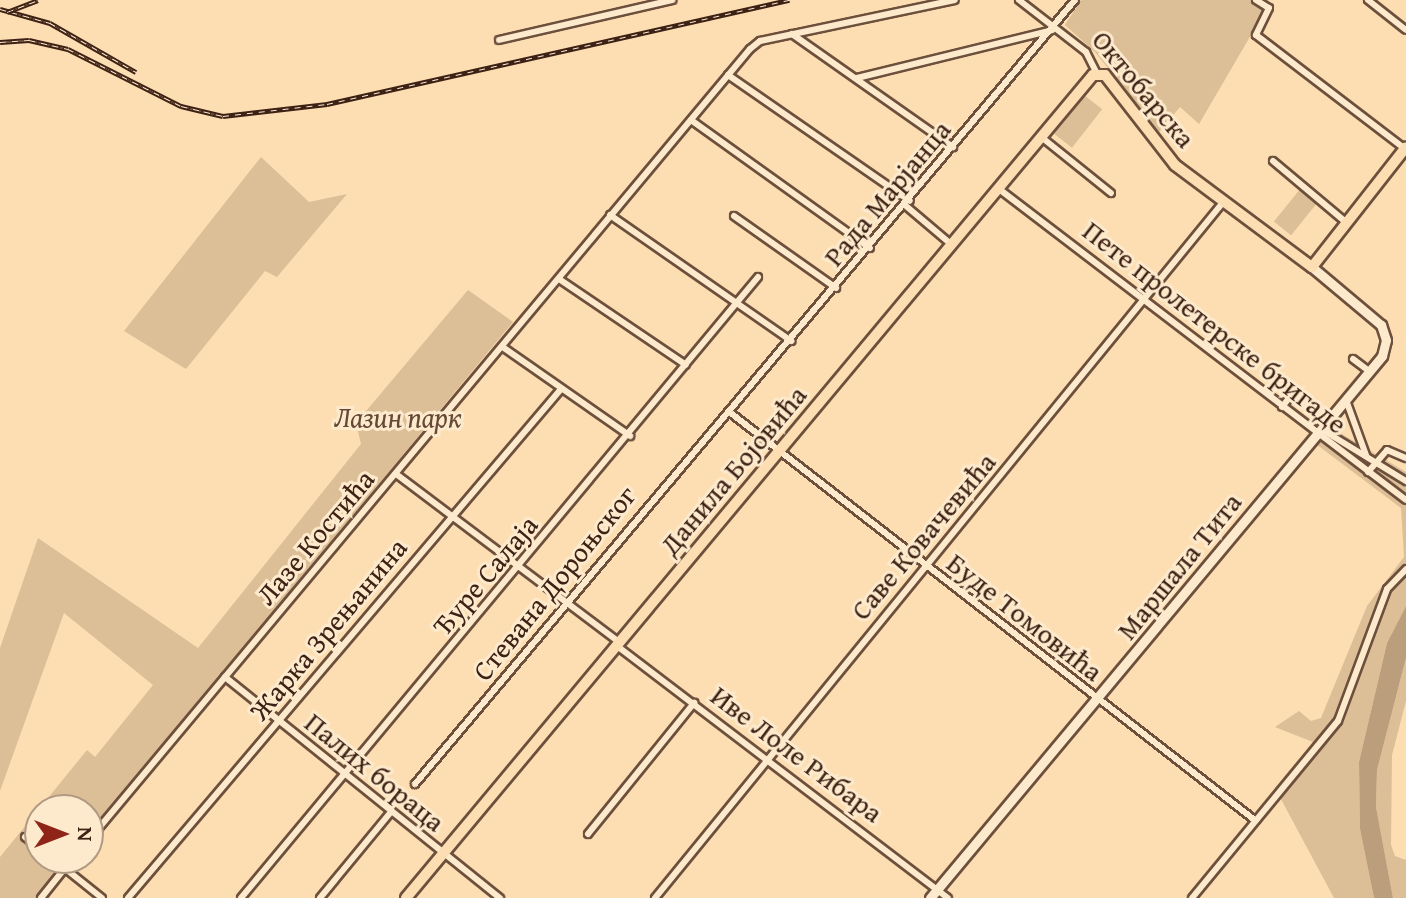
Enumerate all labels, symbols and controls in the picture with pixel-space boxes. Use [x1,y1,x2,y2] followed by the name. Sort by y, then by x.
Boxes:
[1085,24,1203,154] street label: Октобарска
[816,113,958,273] street label: Рада Марјанца
[1076,214,1354,440] street label: Пете пролетерске бригаде
[653,379,813,561] street label: Данила Бојовића
[334,400,462,434] park label: Лазин парк
[843,446,1003,626] street label: Саве Ковачевића
[249,463,381,611] street label: Лазе Костића
[465,479,643,687] street label: Стевана Дороњског
[1110,486,1248,646] street label: Маршала Тита
[425,508,545,642] street label: Ђуре Салаја
[242,531,414,727] street label: Жарка Зрењанина
[940,546,1110,688] street label: Буде Томовића
[704,678,890,830] street label: Иве Лоле Рибара
[298,705,452,839] street label: Палих бораца
[24,794,104,874] north arrow
[70,827,102,841] text: N

